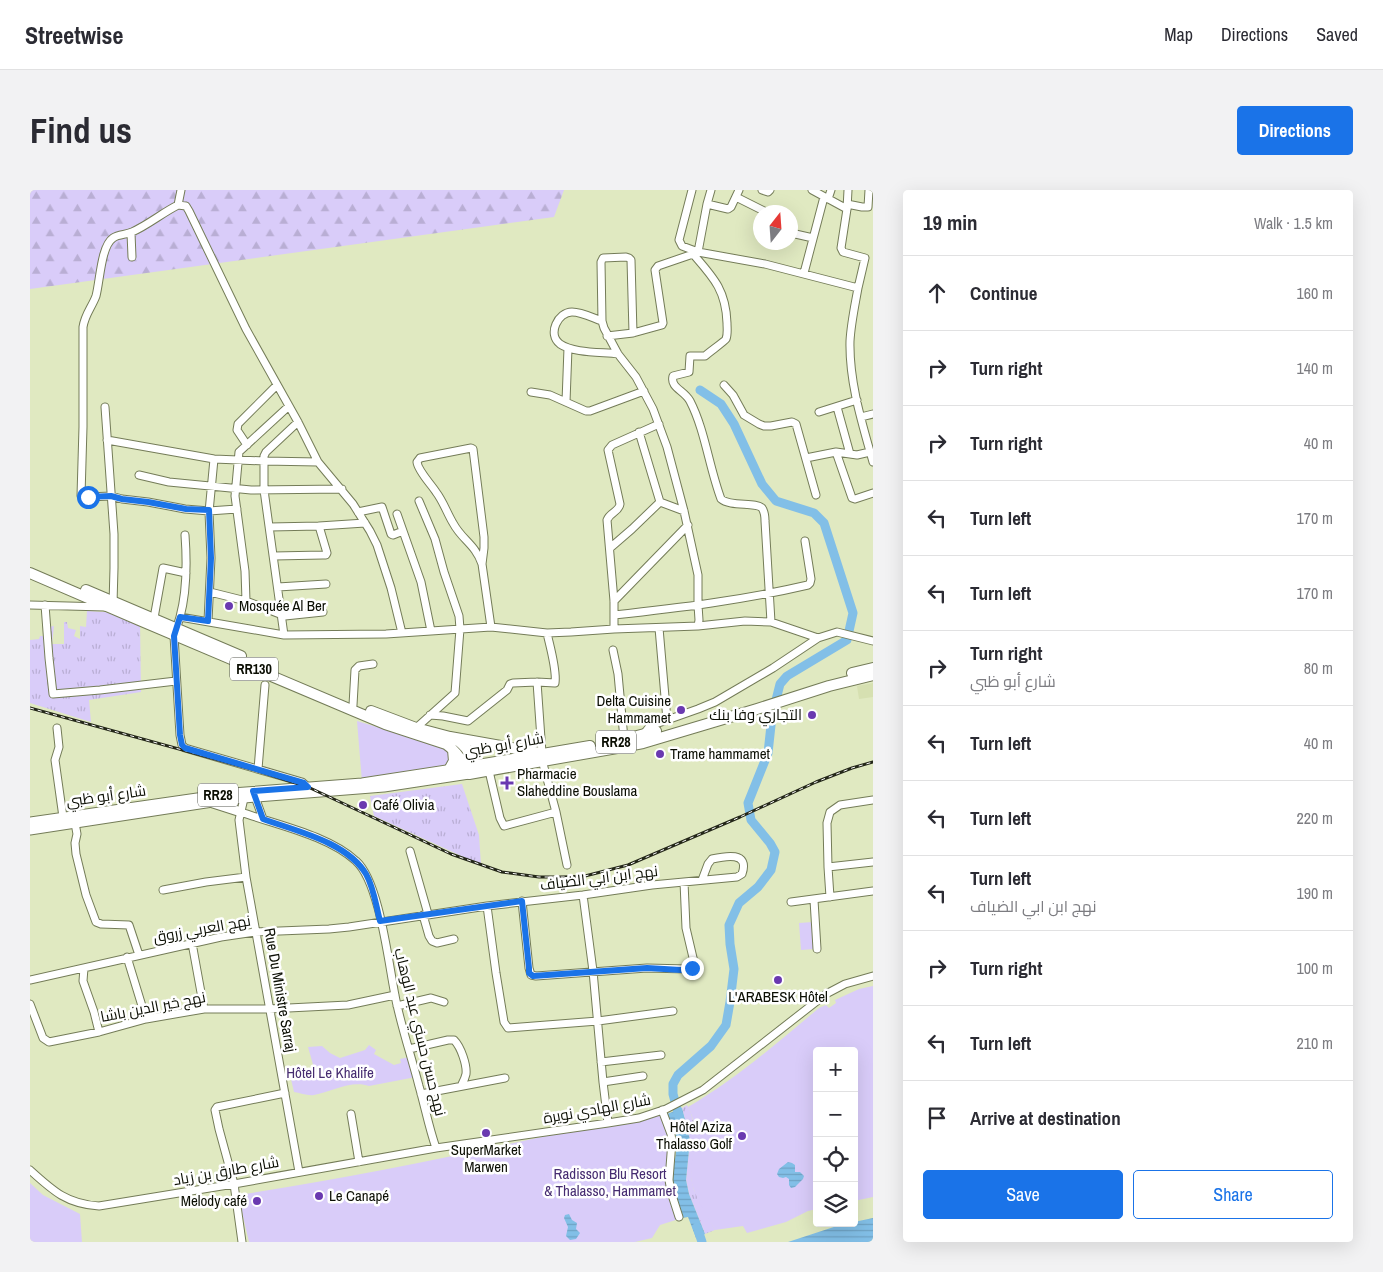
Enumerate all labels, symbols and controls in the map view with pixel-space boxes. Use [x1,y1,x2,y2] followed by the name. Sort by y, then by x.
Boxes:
[25,19,123,51] text: Streetwise
[1164,22,1193,47] text: Map
[1221,22,1288,47] text: Directions
[1316,22,1358,47] text: Saved
[1237,106,1353,155] button: Directions
[30,107,132,154] text: Find us
[753,205,798,250] north arrow
[923,208,978,237] text: 19 min
[1254,212,1333,234] text: Walk · 1.5 km
[923,279,951,307] icon: ahead
[970,280,1038,306] text: Continue
[1297,282,1333,304] text: 160 m
[923,354,951,382] icon: right
[970,355,1042,381] text: Turn right
[1297,357,1333,379] text: 140 m
[923,429,951,457] icon: right
[970,430,1042,456] text: Turn right
[1304,432,1333,454] text: 40 m
[77,486,100,509] route start
[923,504,951,532] icon: left
[970,505,1031,531] text: Turn left
[1297,507,1333,529] text: 170 m
[923,579,951,607] icon: left
[970,580,1031,606] text: Turn left
[1297,582,1333,604] text: 170 m
[239,595,326,616] place label: Mosquée Al Ber
[223,600,235,612] marker: Mosquée Al Ber
[970,640,1042,666] text: Turn right
[923,654,951,682] icon: right
[1304,657,1333,679] text: 80 m
[230,658,278,680] road number: RR130
[970,670,1056,692] text: شارع أبو ظبي
[596,690,672,728] place label: Delta Cuisine Hammamet
[675,704,687,716] marker: Delta Cuisine Hammamet
[709,704,802,727] place label: التجاري وفا بنك
[806,709,818,721] marker: التجاري وفا بنك
[462,727,546,764] street label: شارع أبو ظبي
[923,729,951,757] icon: left
[596,730,636,754] road number: RR28
[970,730,1031,756] text: Turn left
[1304,732,1333,754] text: 40 m
[670,743,771,764] place label: Trame hammamet
[654,748,666,760] marker: Trame hammamet
[517,763,638,801] place label: Pharmacie Slaheddine Bouslama
[501,777,513,789] marker: Pharmacie Slaheddine Bouslama
[65,780,147,813] street label: شارع أبو ظبي
[198,784,238,806] road number: RR28
[373,794,435,815] place label: Café Olivia
[357,799,369,811] marker: Café Olivia
[923,804,951,832] icon: left
[970,805,1031,831] text: Turn left
[1297,807,1333,829] text: 220 m
[539,860,659,897] street label: نهج ابن ابي الضياف
[970,865,1031,891] text: Turn left
[923,879,951,907] icon: left
[1297,882,1333,904] text: 190 m
[970,895,1097,917] text: نهج ابن ابي الضياف
[152,910,253,949] street label: نهج العربي زروق
[259,926,302,1054] street label: Rue Du Ministre Sarraj
[387,946,452,1119] street label: نهج حسن حسني عبد الوهاب
[923,954,951,982] icon: right
[970,955,1042,981] text: Turn right
[681,957,704,980] route end
[1297,957,1333,979] text: 100 m
[772,974,784,986] marker: L'ARABESK Hôtel
[98,986,208,1028] street label: نهج خير الدين باشا
[728,986,828,1007] place label: L'ARABESK Hôtel
[923,1029,951,1057] icon: left
[970,1030,1031,1056] text: Turn left
[1297,1032,1333,1054] text: 210 m
[813,1047,858,1227] map controls
[813,1047,858,1092] button: +
[286,1062,374,1083] park label: Hôtel Le Khalife
[541,1089,653,1130] street label: شارع الهادي نويرة
[813,1092,858,1137] button: −
[923,1104,951,1132] icon: arrive
[970,1105,1121,1131] text: Arrive at destination
[656,1116,733,1154] place label: Hôtel Aziza Thalasso Golf
[480,1127,492,1139] marker: SuperMarket Marwen
[736,1130,748,1142] marker: Hôtel Aziza Thalasso Golf
[813,1137,858,1182] button: locate
[451,1139,522,1177] place label: SuperMarket Marwen
[171,1151,281,1191] street label: شارع طارق بن زياد
[544,1163,676,1201] park label: Radisson Blu Resort & Thalasso, Hammamet
[923,1170,1123,1219] button: Save
[1133,1170,1333,1219] button: Share
[813,1182,858,1227] button: layers
[329,1185,389,1206] place label: Le Canapé
[181,1190,247,1211] place label: Melody café
[313,1190,325,1202] marker: Le Canapé
[251,1195,263,1207] marker: Melody café

